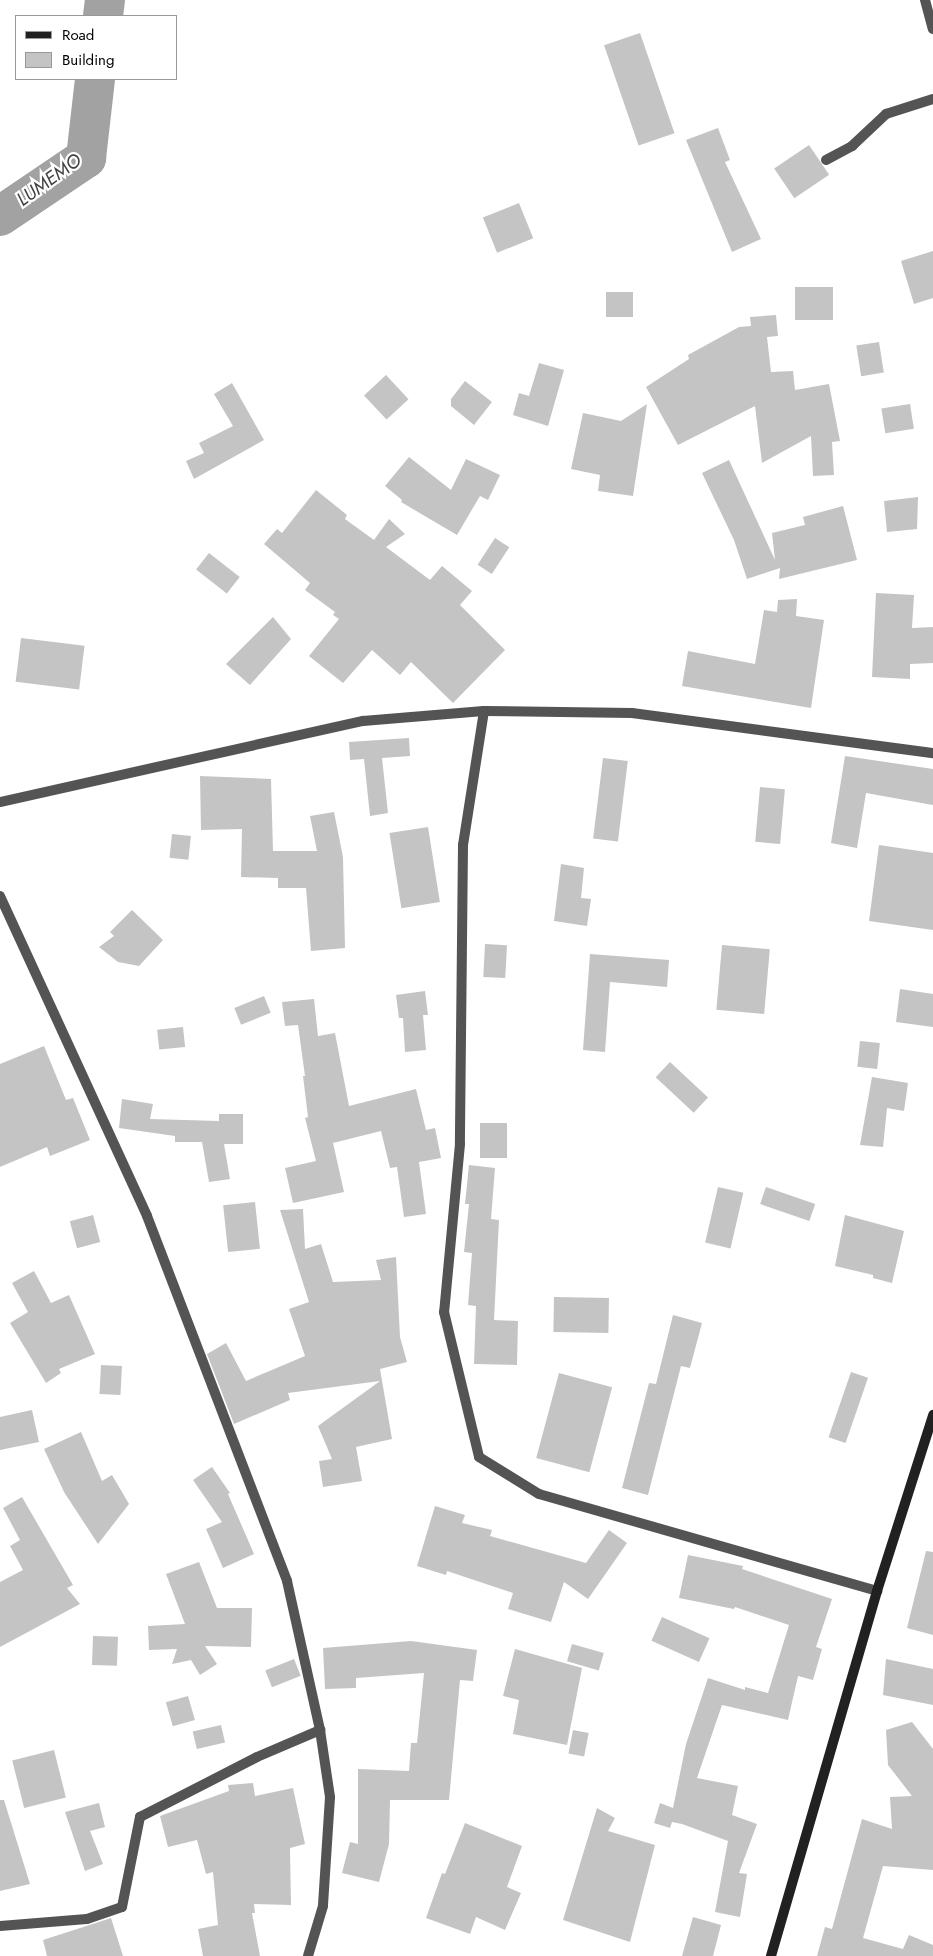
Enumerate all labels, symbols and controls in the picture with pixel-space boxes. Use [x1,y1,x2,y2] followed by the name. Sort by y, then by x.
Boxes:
[15,15,178,80] legend
[62,24,94,46] text: Road
[62,49,114,71] text: Building
[12,149,86,211] water label: LUMEMO

